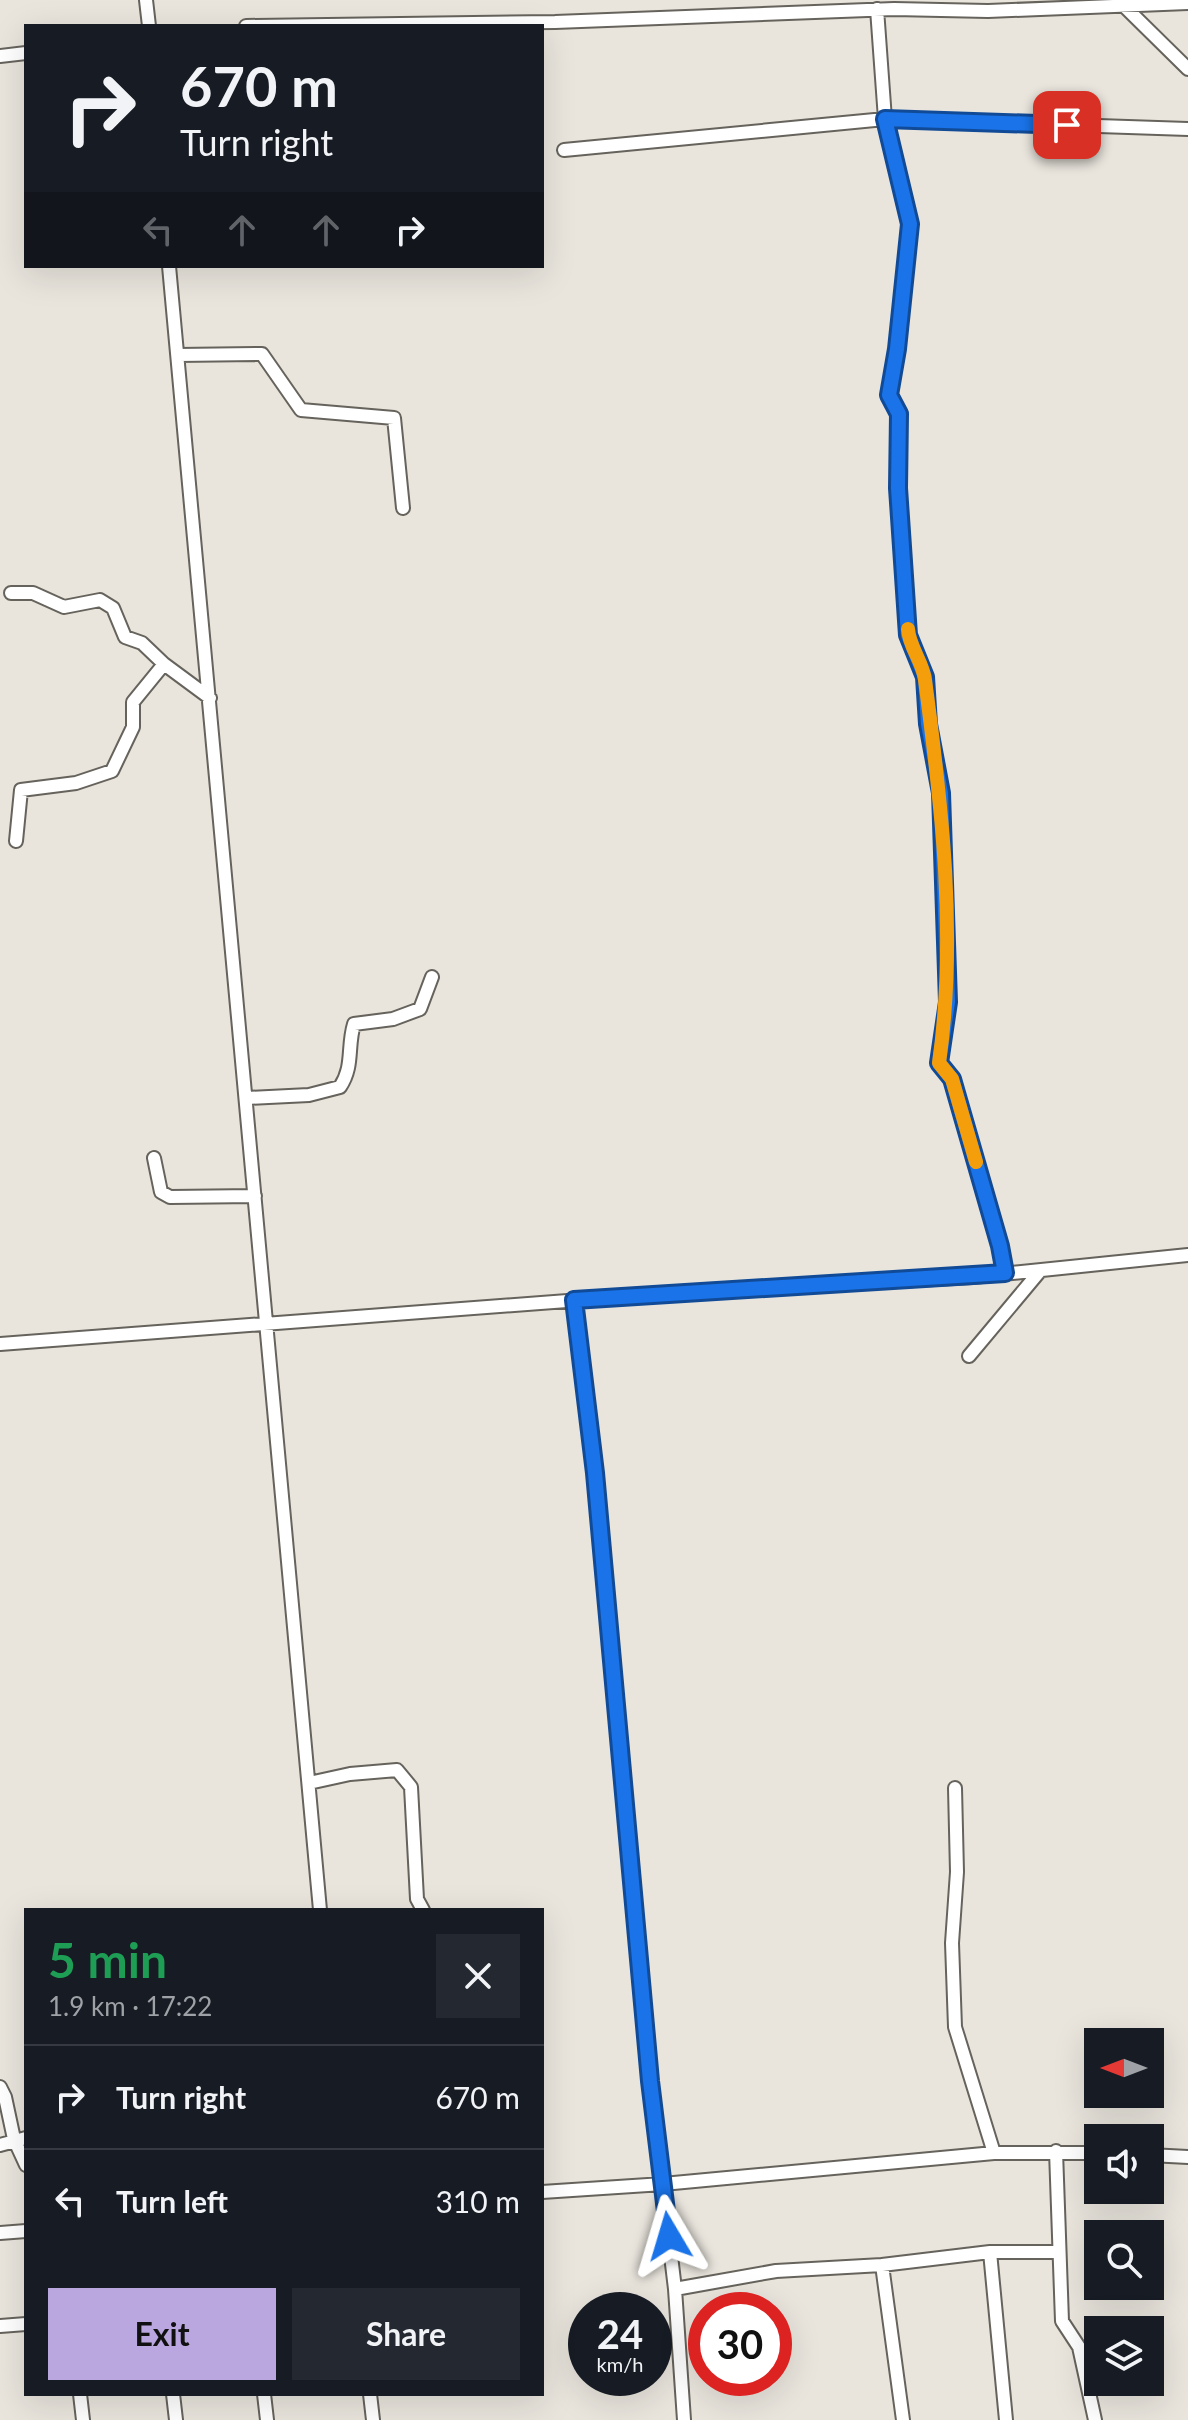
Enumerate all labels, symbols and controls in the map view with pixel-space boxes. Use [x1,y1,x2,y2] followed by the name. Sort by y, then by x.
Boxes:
[180,52,338,119] text: 670 m
[48,56,152,160] icon: right
[1033,91,1101,159] pin
[1045,103,1089,147] icon: arrive
[180,120,333,164] text: Turn right
[136,208,180,252] icon: left
[220,208,264,252] icon: ahead
[304,208,348,252] icon: ahead
[388,208,432,252] icon: right
[48,1931,167,1988] text: 5 min
[436,1934,520,2018] button: close
[48,1990,212,2022] text: 1.9 km · 17:22
[1084,2028,1164,2108] north arrow
[1084,2028,1164,2396] map controls
[48,2075,92,2119] icon: right
[116,2079,246,2115] text: Turn right
[435,2079,520,2115] text: 670 m
[1084,2124,1164,2204] button: sound
[48,2179,92,2223] icon: left
[116,2183,228,2219] text: Turn left
[435,2183,520,2219] text: 310 m
[627,2194,711,2278] position arrow
[1084,2220,1164,2300] button: search
[48,2288,276,2380] button: Exit
[292,2288,520,2380] button: Share
[688,2292,792,2396] speed limit sign: 30
[597,2310,643,2358] text: 24
[1084,2316,1164,2396] button: layers
[597,2352,643,2376] text: km/h

